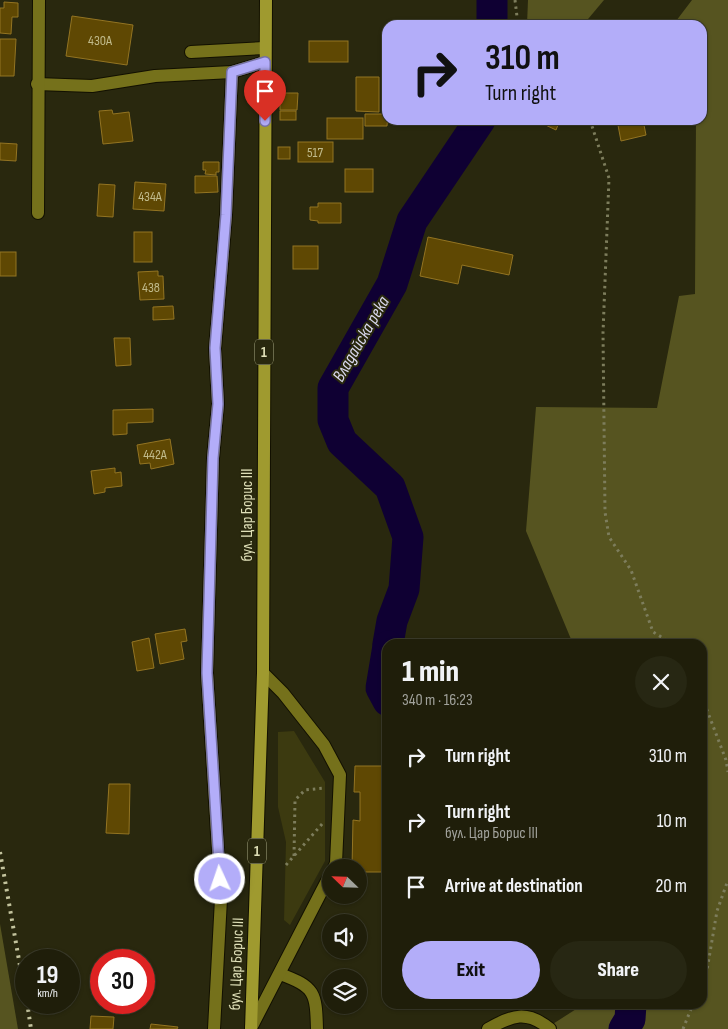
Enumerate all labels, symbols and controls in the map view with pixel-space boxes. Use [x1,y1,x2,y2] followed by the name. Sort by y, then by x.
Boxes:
[88,32,113,49] house number: 430А
[485,37,560,80] text: 310 m
[402,40,467,105] icon: right
[244,70,286,121] pin
[251,77,279,105] icon: arrive
[485,80,556,107] text: Turn right
[307,144,323,161] house number: 517
[138,188,163,205] house number: 434А
[142,279,160,296] house number: 438
[328,292,394,385] water label: Владайска река
[255,340,273,364] road number: 1
[143,446,168,463] house number: 442А
[238,469,257,561] street label: бул. Цар Борис III
[402,654,459,690] text: 1 min
[635,656,687,708] button: close
[402,691,473,710] text: 340 m · 16:23
[402,743,430,771] icon: right
[445,745,510,768] text: Turn right
[649,745,687,768] text: 310 m
[445,801,510,824] text: Turn right
[402,808,430,836] icon: right
[657,810,687,833] text: 10 m
[445,824,538,843] text: бул. Цар Борис III
[248,838,266,864] road number: 1
[193,852,245,904] position arrow
[322,859,368,904] north arrow
[322,859,367,1014] map controls
[402,873,430,901] icon: arrive
[445,875,583,898] text: Arrive at destination
[655,875,687,898] text: 20 m
[322,914,367,959] button: sound
[226,917,248,1011] street label: бул. Цар Борис III
[402,941,540,999] button: Exit
[550,941,687,999] button: Share
[90,949,155,1014] speed limit sign: 30
[37,960,58,991] text: 19
[322,969,367,1014] button: layers
[37,986,58,1001] text: km/h

